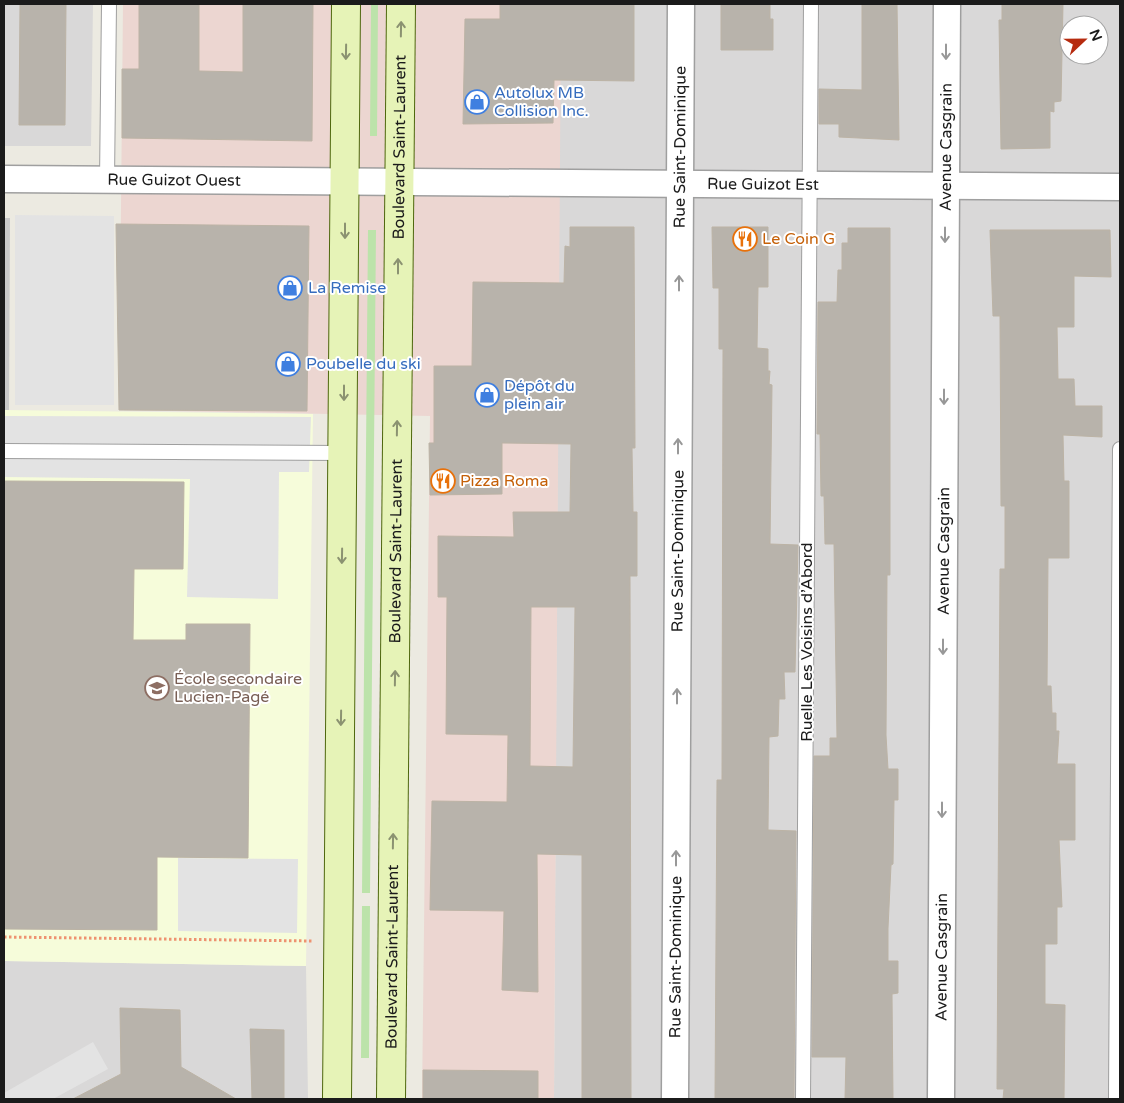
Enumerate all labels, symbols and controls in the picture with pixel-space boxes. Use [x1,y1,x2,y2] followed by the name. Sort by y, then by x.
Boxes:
[1059,15,1109,65] north arrow
[396,21,406,38] one-way arrow
[1086,27,1106,44] text: N
[341,44,351,60] one-way arrow
[941,44,951,60] one-way arrow
[389,55,411,239] street label: Boulevard Saint-Laurent
[670,66,691,228] street label: Rue Saint-Dominique
[494,83,589,121] place label: Autolux MB Collision Inc.
[936,83,957,211] street label: Avenue Casgrain
[464,89,490,115] shop icon: Autolux MB Collision Inc.
[107,170,241,191] street label: Rue Guizot Ouest
[707,174,819,195] street label: Rue Guizot Est
[340,222,350,239] one-way arrow
[732,226,758,252] restaurant icon: Le Coin G
[940,226,950,243] one-way arrow
[762,229,835,249] place label: Le Coin G
[393,258,403,274] one-way arrow
[277,275,303,301] shop icon: La Remise
[674,275,684,292] one-way arrow
[308,278,386,298] place label: La Remise
[275,351,301,377] shop icon: Poubelle du ski
[306,354,421,374] place label: Poubelle du ski
[504,376,575,414] place label: Dépôt du plein air
[474,382,500,408] shop icon: Dépôt du plein air
[339,385,349,401] one-way arrow
[939,389,949,405] one-way arrow
[392,420,402,436] one-way arrow
[673,438,683,454] one-way arrow
[385,459,407,643] street label: Boulevard Saint-Laurent
[430,468,456,494] restaurant icon: Pizza Roma
[668,470,688,632] street label: Rue Saint-Dominique
[460,471,549,491] place label: Pizza Roma
[934,487,954,615] street label: Avenue Casgrain
[797,542,817,742] street label: Ruelle Les Voisins d’Abord
[338,548,347,564] one-way arrow
[938,639,948,655] one-way arrow
[174,669,302,707] place label: École secondaire Lucien-Pagé
[390,670,400,686] one-way arrow
[144,675,170,701] school or university icon: École secondaire Lucien-Pagé
[672,688,682,704] one-way arrow
[336,710,346,726] one-way arrow
[937,802,947,818] one-way arrow
[388,833,398,849] one-way arrow
[671,850,681,866] one-way arrow
[381,865,403,1049] street label: Boulevard Saint-Laurent
[665,876,686,1038] street label: Rue Saint-Dominique
[931,893,952,1021] street label: Avenue Casgrain

